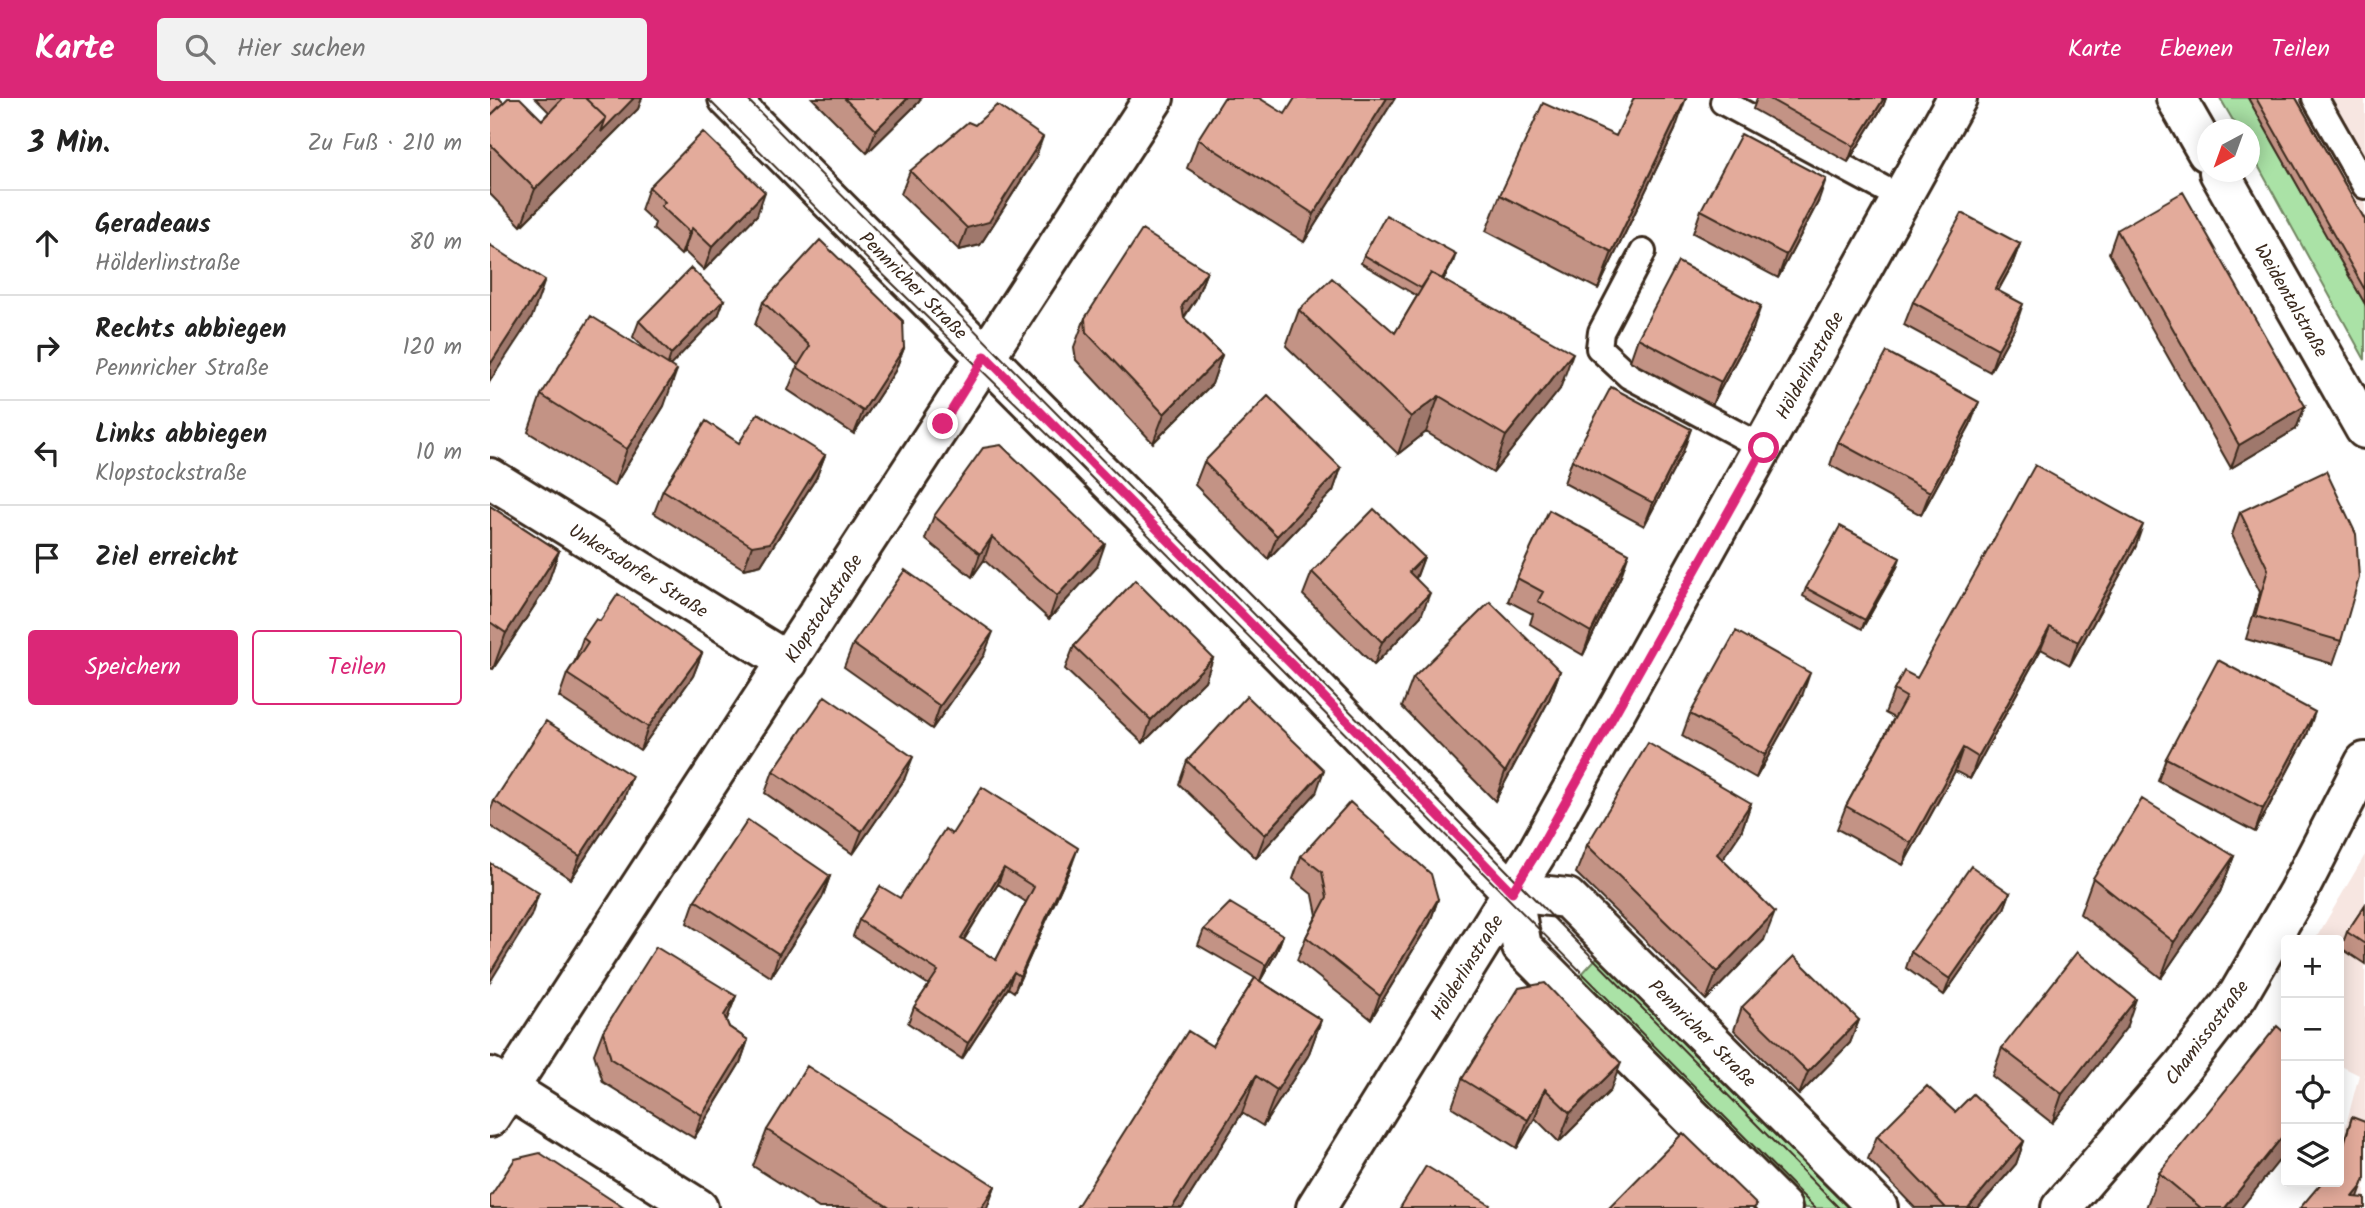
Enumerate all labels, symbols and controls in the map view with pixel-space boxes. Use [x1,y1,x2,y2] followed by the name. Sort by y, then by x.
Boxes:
[157,18,647,81] search box
[35,23,115,76] text: Karte
[237,28,366,70] text: Hier suchen
[181,30,219,68] icon: search
[2068,30,2121,69] text: Karte
[2159,30,2233,69] text: Ebenen
[2271,30,2330,69] text: Teilen
[2197,119,2260,182] north arrow
[28,120,110,168] text: 3 Min.
[307,126,462,162] text: Zu Fuß · 210 m
[95,204,211,246] text: Geradeaus
[28,224,66,262] icon: ahead
[409,225,462,261] text: 80 m
[851,225,974,348] street label: Pennricher Straße
[2245,238,2335,364] street label: Weidentalstraße
[95,246,240,282] text: Hölderlinstraße
[1769,306,1853,426] street label: Hölderlinstraße
[95,309,286,351] text: Rechts abbiegen
[28,329,66,367] icon: right
[402,330,462,366] text: 120 m
[95,351,269,387] text: Pennricher Straße
[927,408,958,439] route end
[95,414,267,456] text: Links abbiegen
[1748,432,1779,463] route start
[28,434,66,472] icon: left
[416,435,462,471] text: 10 m
[95,456,247,492] text: Klopstockstraße
[562,517,714,627] street label: Unkersdorfer Straße
[95,537,238,579] text: Ziel erreicht
[28,539,66,577] icon: arrive
[778,548,872,670] street label: Klopstockstraße
[28,630,238,705] button: Speichern
[252,630,462,705] button: Teilen
[1423,909,1512,1027] street label: Hölderlinstraße
[2281,935,2344,1187] map controls
[2281,935,2344,998] button: +
[1640,973,1763,1096] street label: Pennricher Straße
[2158,974,2258,1092] street label: Chamissostraße
[2281,998,2344,1061] button: −
[2281,1061,2344,1124] button: locate
[2281,1124,2344,1187] button: layers

